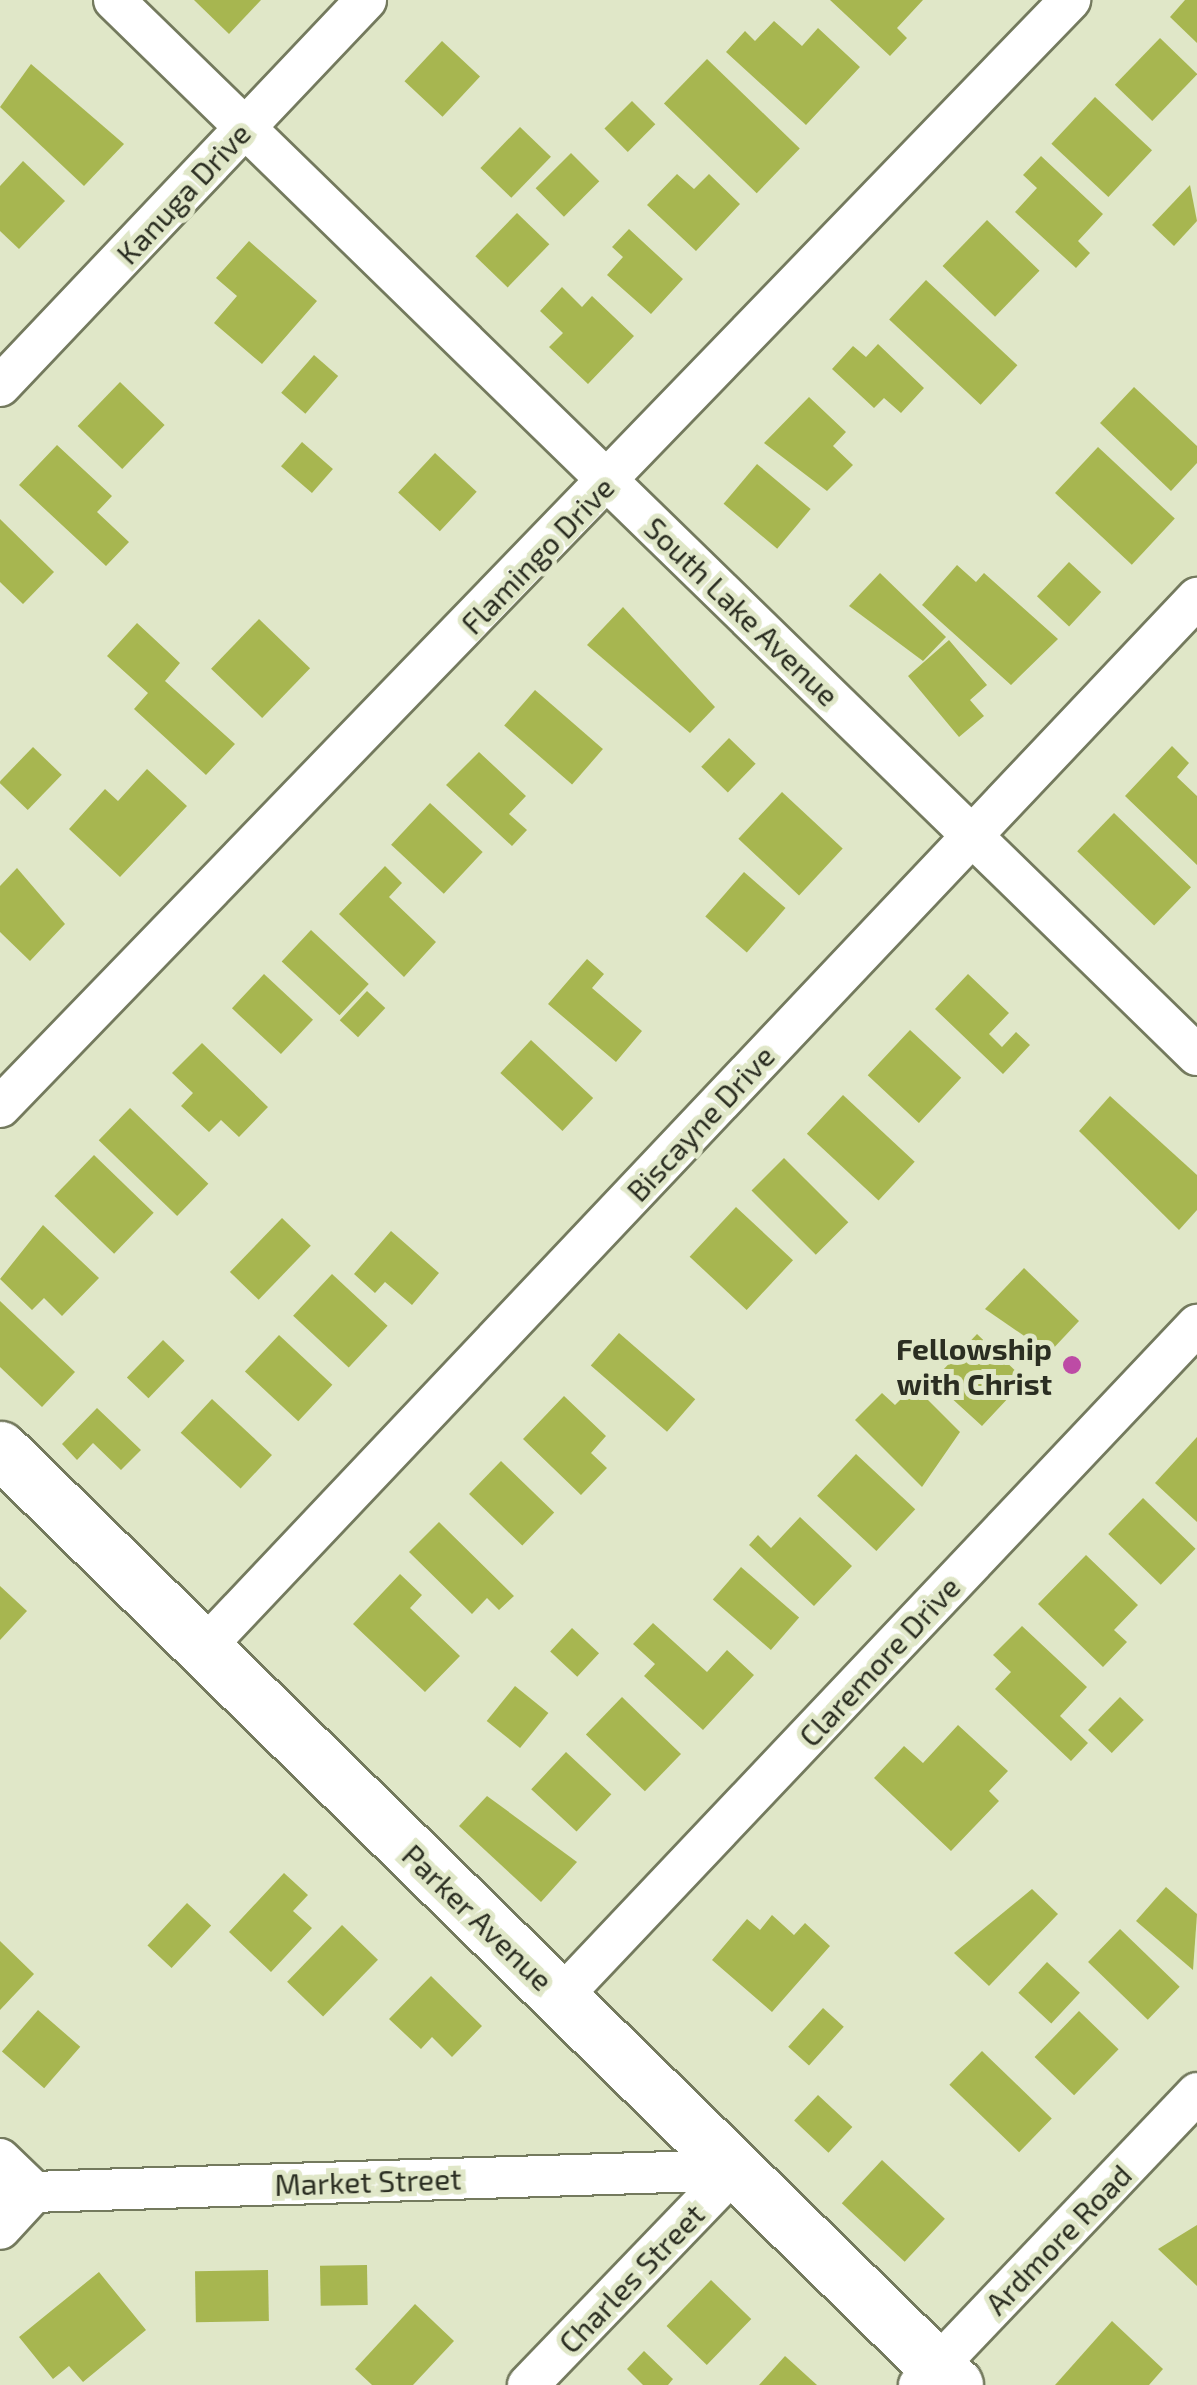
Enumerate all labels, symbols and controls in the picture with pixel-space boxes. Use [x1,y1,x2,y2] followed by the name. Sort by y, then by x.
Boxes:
[109,115,257,271] street label: Kanuga Drive
[453,469,621,641] street label: Flamingo Drive
[637,509,847,713] street label: South Lake Avenue
[619,1038,781,1208] street label: Biscayne Drive
[896,1330,1052,1400] place label: Fellowship with Christ
[1061,1354,1083,1376] marker: Fellowship with Christ
[791,1569,967,1753] street label: Claremore Drive
[395,1836,561,1998] street label: Parker Avenue
[978,2157,1138,2321] street label: Ardmore Road
[274,2160,462,2202] street label: Market Street
[551,2196,711,2360] street label: Charles Street

